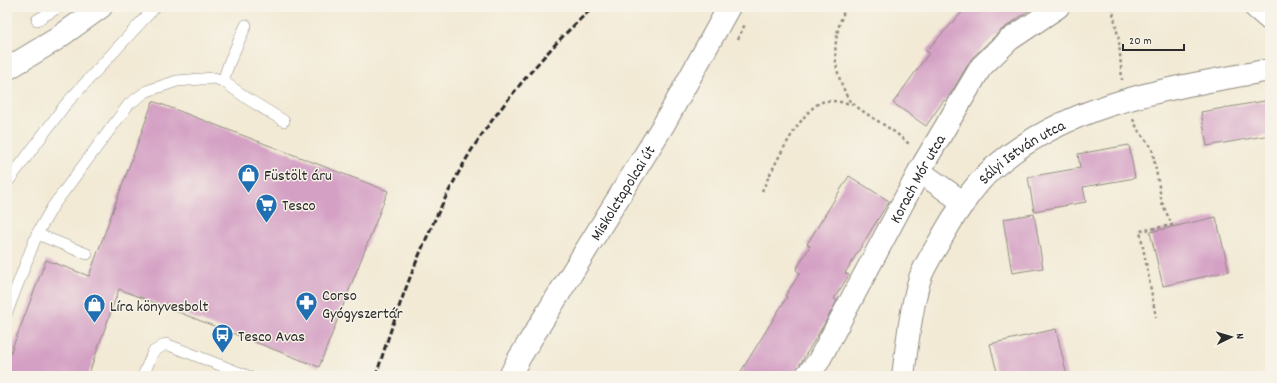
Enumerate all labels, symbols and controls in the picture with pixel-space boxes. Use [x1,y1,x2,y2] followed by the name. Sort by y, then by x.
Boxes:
[1123,26,1184,52] scale bar
[1129,33,1152,50] text: 20 m
[974,115,1070,190] street label: Sályi István utca
[885,130,953,228] street label: Korach Mór utca
[586,142,662,246] street label: Miskolctapolcai út
[236,161,262,194] shop icon: Füstölt áru
[264,165,332,188] place label: Füstölt áru
[254,191,280,224] supermarket icon: Tesco
[282,195,316,218] place label: Tesco
[322,285,403,326] place label: Corso Gyógyszertár
[294,290,320,323] pharmacy icon: Corso Gyógyszertár
[81,292,107,325] shop icon: Líra könyvesbolt
[110,296,208,319] place label: Líra könyvesbolt
[1211,317,1251,357] north arrow
[209,322,235,355] bus stop icon: Tesco Avas
[238,326,305,349] place label: Tesco Avas
[1231,333,1247,340] text: N

